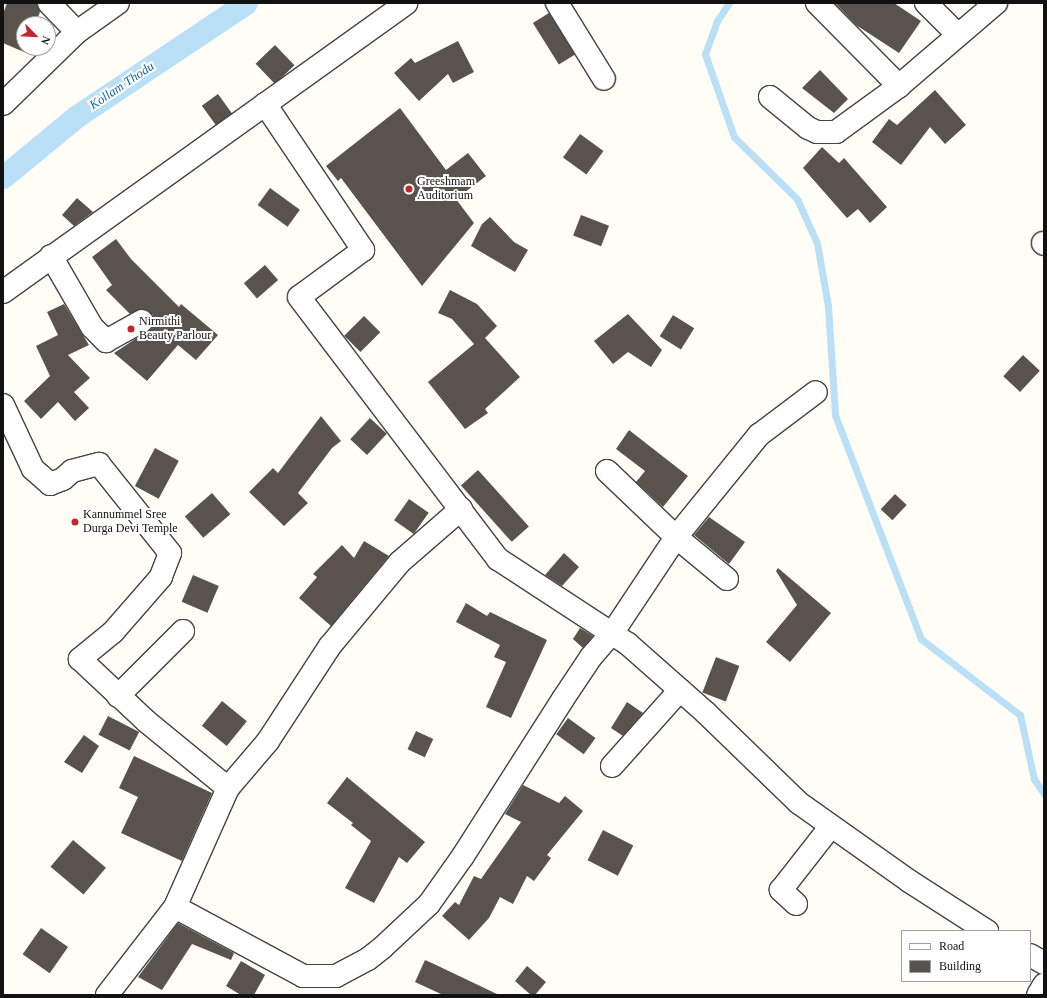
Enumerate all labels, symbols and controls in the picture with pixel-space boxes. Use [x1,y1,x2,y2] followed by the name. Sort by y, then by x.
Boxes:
[16,16,56,56] north arrow
[39,34,53,47] text: N
[87,59,157,113] water label: Kollam Thodu
[417,175,475,203] place label: Greeshmam Auditorium
[404,184,414,194] marker: Greeshmam Auditorium
[139,315,211,343] place label: Nirmithi Beauty Parlour
[126,324,136,334] marker: Nirmithi Beauty Parlour
[83,508,178,536] place label: Kannummel Sree Durga Devi Temple
[70,517,80,527] marker: Kannummel Sree Durga Devi Temple
[901,930,1031,982] legend
[939,939,964,953] text: Road
[939,959,981,973] text: Building

